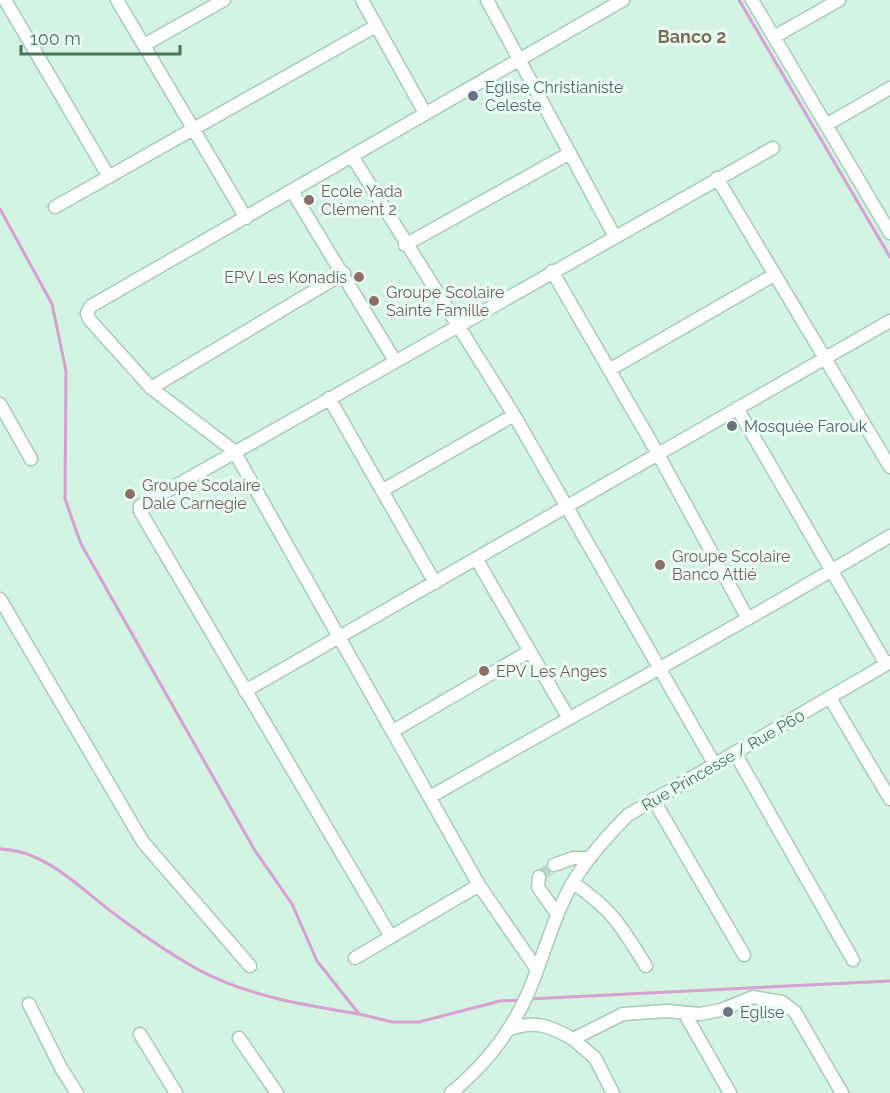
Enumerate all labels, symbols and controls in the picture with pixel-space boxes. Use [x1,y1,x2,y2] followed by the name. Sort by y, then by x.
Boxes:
[21,18,180,56] scale bar
[658,26,726,47] district label: Banco 2
[30,28,81,49] text: 100 m
[485,78,623,115] place label: Eglise Christianiste Celeste
[466,89,480,103] marker: Eglise Christianiste Celeste
[321,182,402,219] place label: Ecole Yada Clément 2
[302,193,316,207] marker: Ecole Yada Clément 2
[224,268,347,287] place label: EPV Les Konadis
[352,270,366,284] marker: EPV Les Konadis
[386,283,504,320] place label: Groupe Scolaire Sainte Famille
[367,294,381,308] marker: Groupe Scolaire Sainte Famille
[744,417,868,436] place label: Mosquée Farouk
[725,419,739,433] marker: Mosquée Farouk
[142,476,260,513] place label: Groupe Scolaire Dale Carnegie
[123,487,137,501] marker: Groupe Scolaire Dale Carnegie
[672,547,790,584] place label: Groupe Scolaire Banco Attié
[653,558,667,572] marker: Groupe Scolaire Banco Attié
[496,662,607,681] place label: EPV Les Anges
[477,664,491,678] marker: EPV Les Anges
[638,706,808,815] street label: Rue Princesse / Rue P60
[740,1003,784,1022] place label: Eglise
[721,1005,735,1019] marker: Eglise

